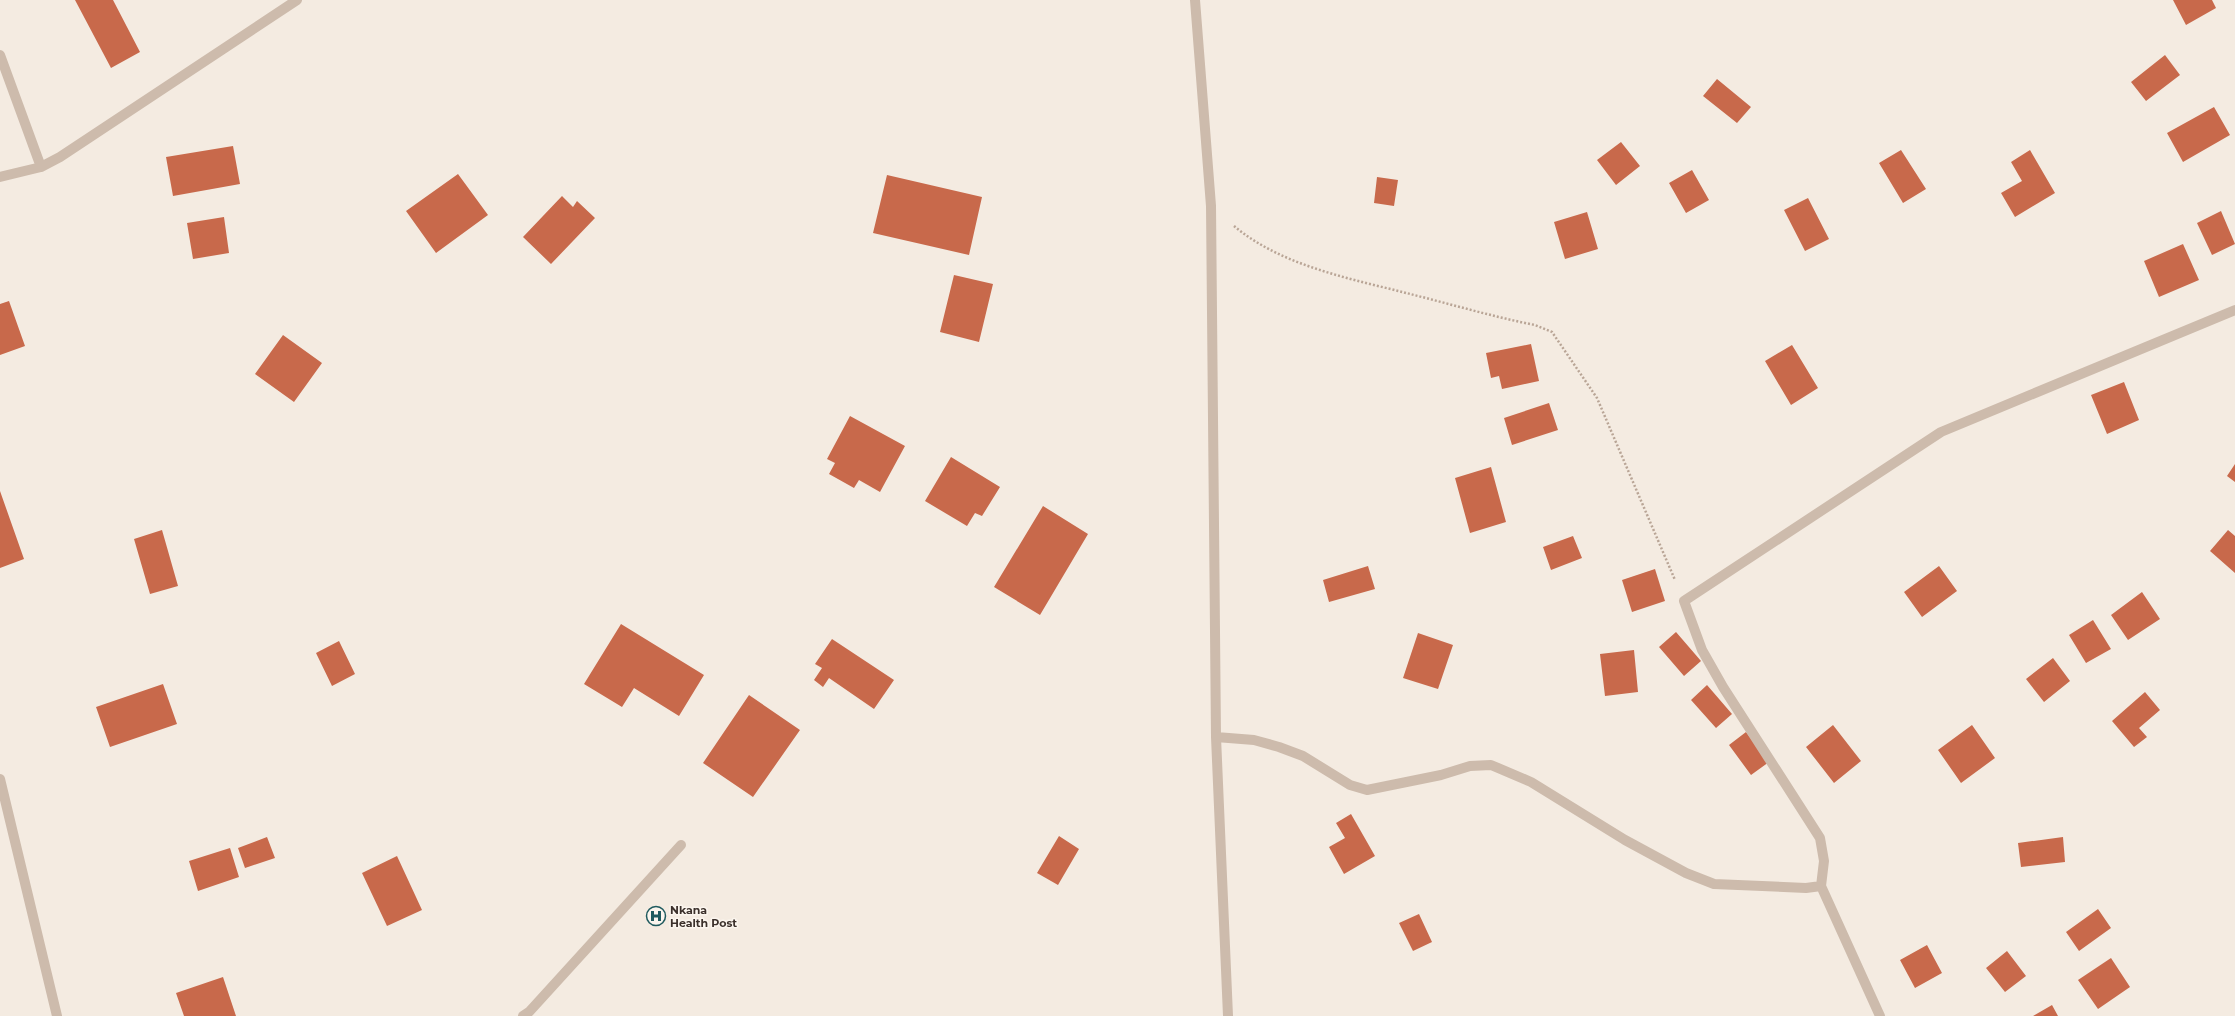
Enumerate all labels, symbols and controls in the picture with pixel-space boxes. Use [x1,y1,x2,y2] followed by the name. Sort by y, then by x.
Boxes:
[670,903,737,930] place label: Nkana Health Post
[645,905,667,927] hospital icon: Nkana Health Post

